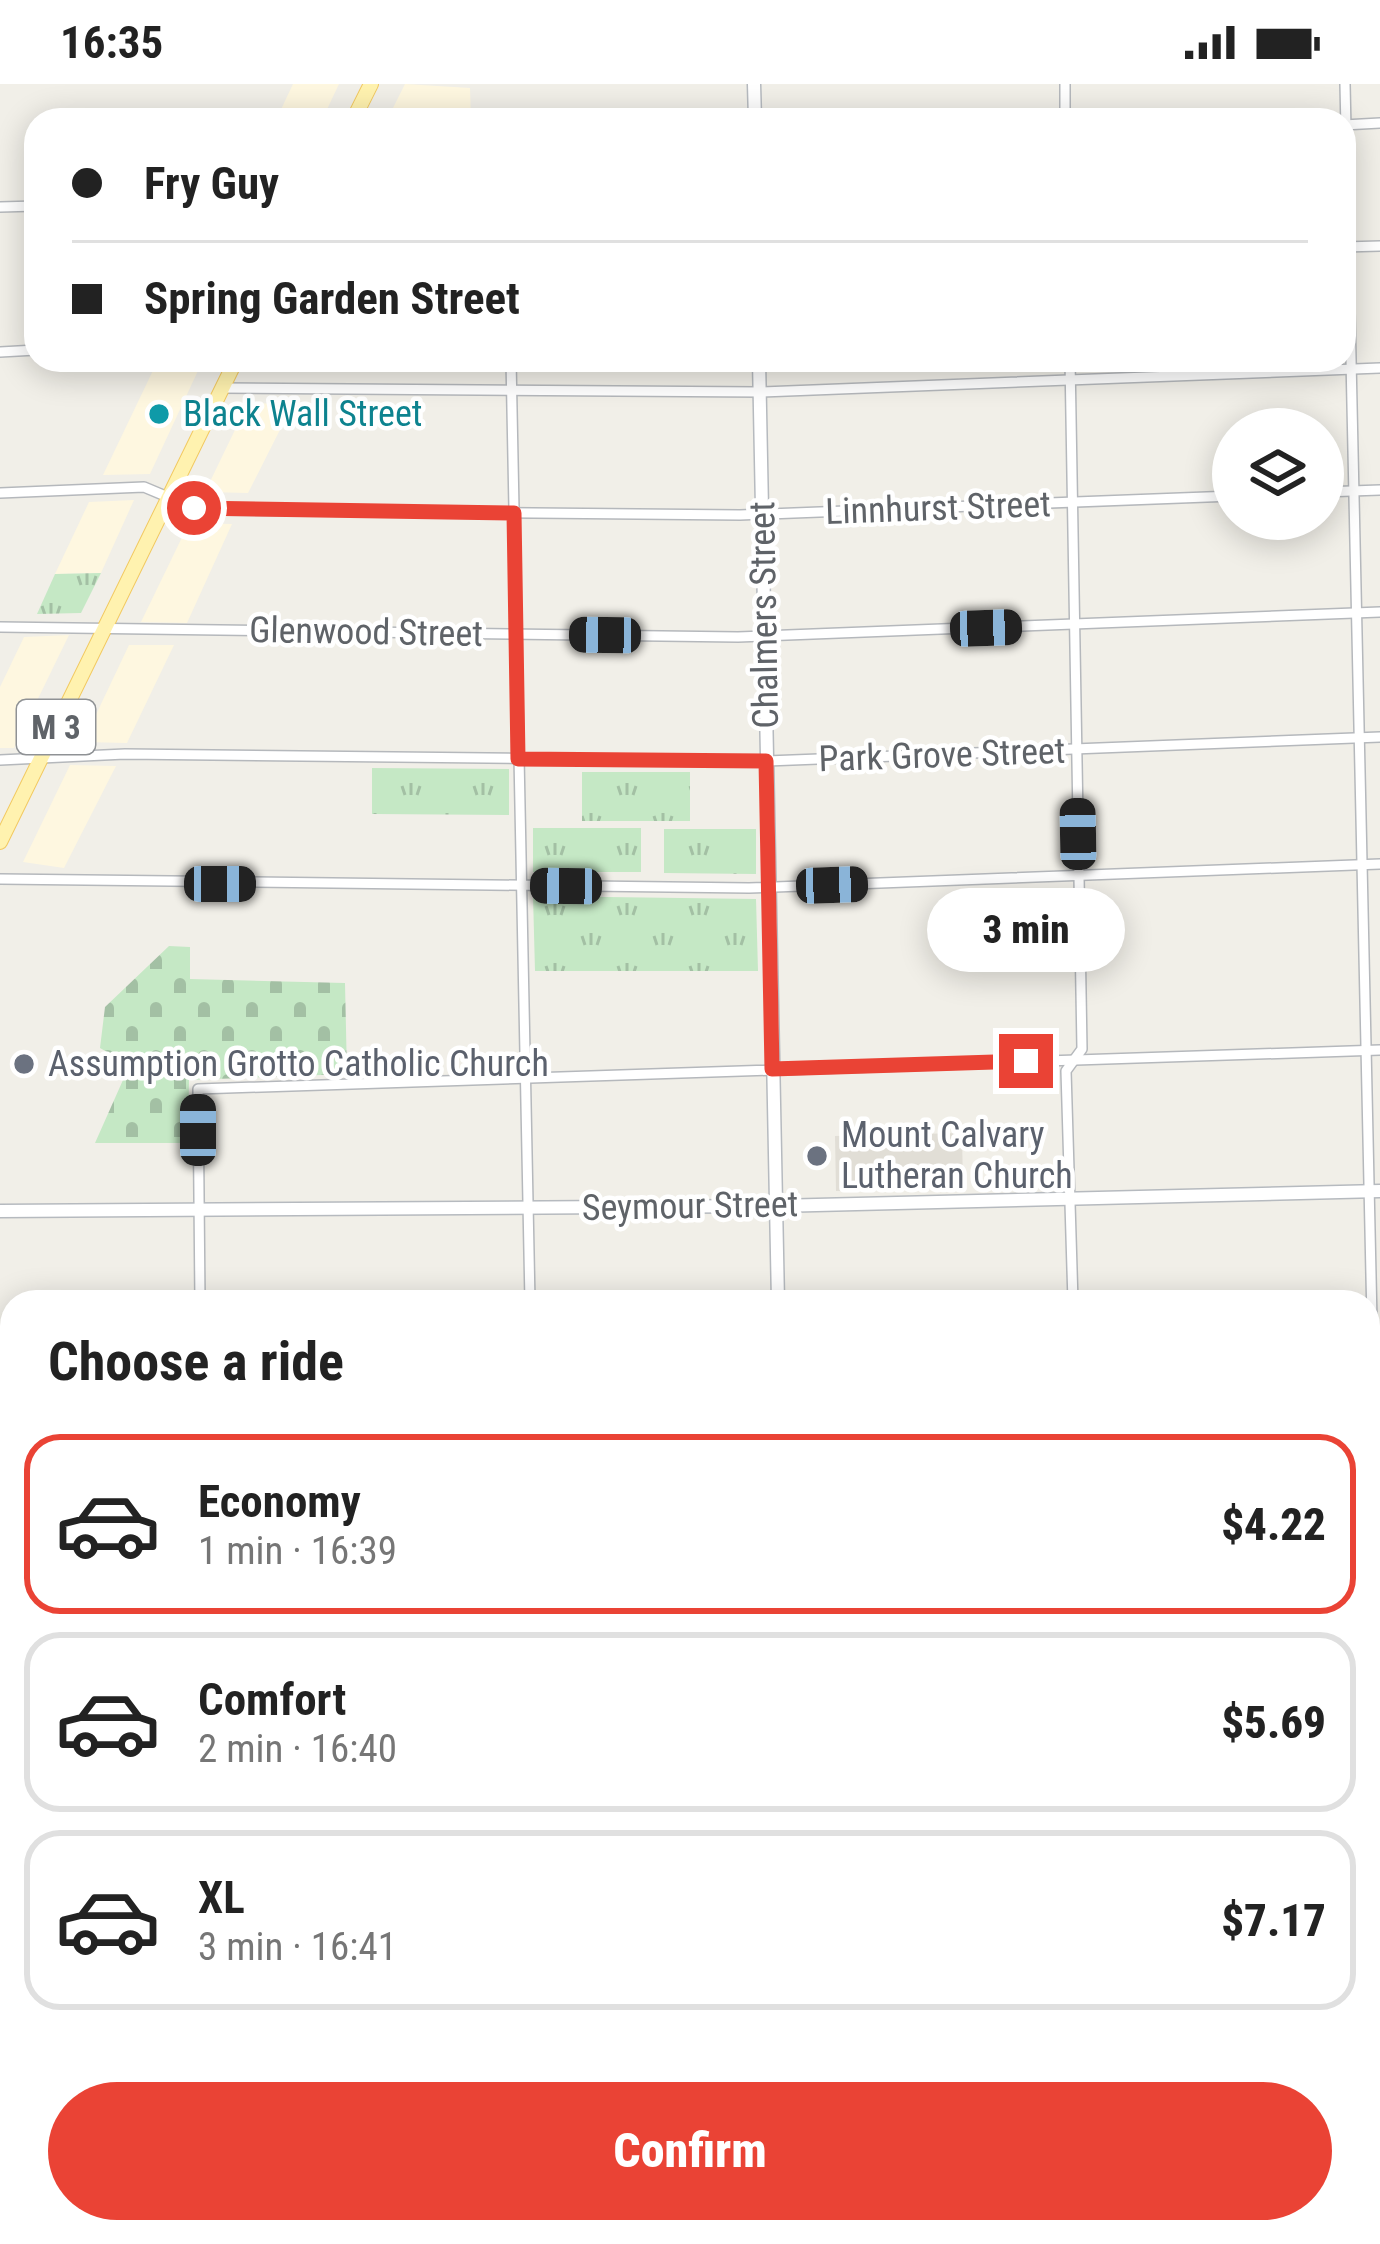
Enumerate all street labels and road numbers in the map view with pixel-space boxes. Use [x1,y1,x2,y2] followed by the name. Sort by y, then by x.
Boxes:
[824,483,1052,533] street label: Linnhurst Street
[741,501,787,729] street label: Chalmers Street
[249,609,483,655] street label: Glenwood Street
[17,700,95,754] road number: M 3
[818,730,1066,780] street label: Park Grove Street
[581,1183,799,1229] street label: Seymour Street

